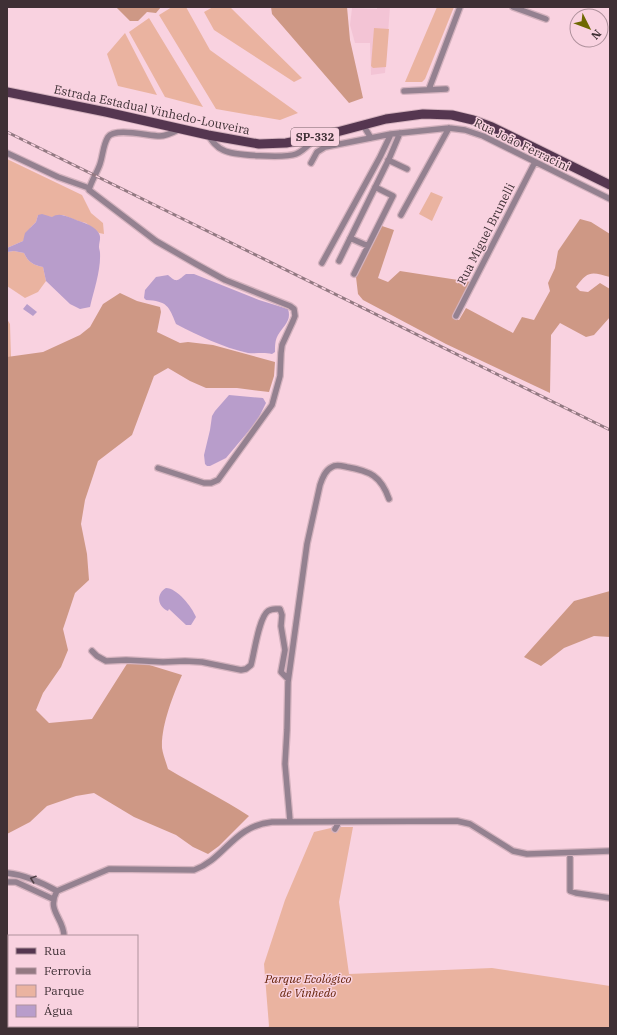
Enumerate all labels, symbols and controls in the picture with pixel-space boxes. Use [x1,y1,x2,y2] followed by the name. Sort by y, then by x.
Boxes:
[569,8,609,48] north arrow
[588,27,605,43] text: N
[53,81,252,138] street label: Estrada Estadual Vinhedo-Louveira
[472,115,573,174] street label: Rua João Ferracini
[291,128,339,146] road number: SP-332
[453,180,518,287] street label: Rua Miguel Brunelli
[29,876,36,884] one-way arrow
[8,935,138,1027] legend
[44,943,66,958] text: Rua
[44,963,92,978] text: Ferrovia
[264,971,351,1000] park label: Parque Ecológico de Vinhedo
[44,983,84,998] text: Parque
[44,1003,73,1018] text: Água

